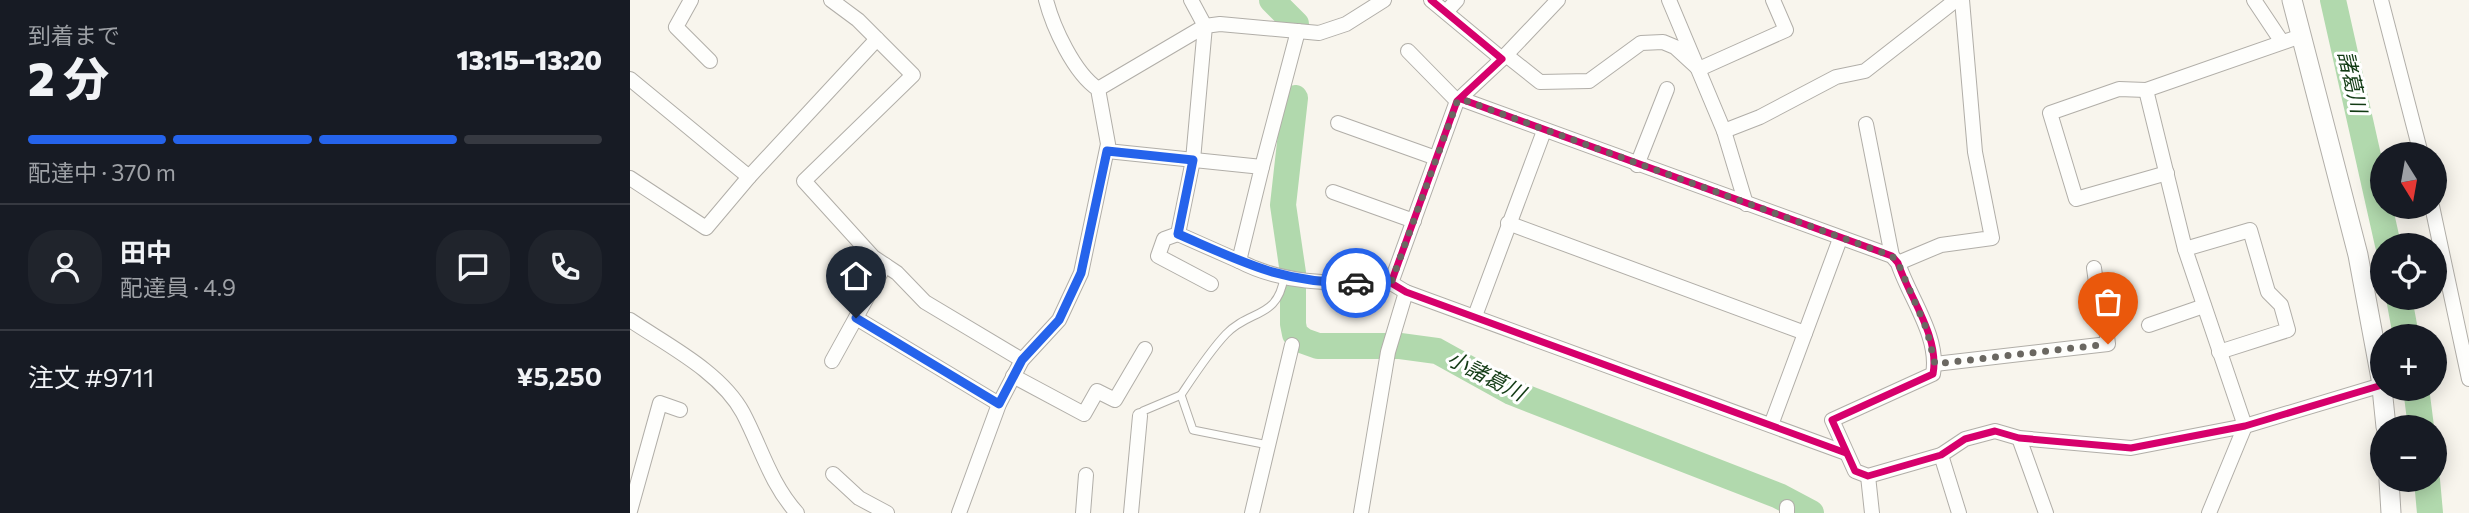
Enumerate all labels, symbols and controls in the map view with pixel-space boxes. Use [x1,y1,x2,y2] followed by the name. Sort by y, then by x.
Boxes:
[28,21,120,49] text: 到着まで
[457,44,602,75] text: 13:15–13:20
[2334,48,2373,117] water label: 諸葛川
[28,49,109,105] text: 2 分
[2370,142,2446,219] north arrow
[2370,142,2447,492] map controls
[28,158,176,186] text: 配達中 · 370 m
[28,230,102,304] button: person
[436,230,510,304] button: chat
[528,230,602,304] button: phone
[2370,233,2447,310] button: locate
[120,236,172,267] text: 田中
[826,246,886,318] pin
[1321,248,1391,318] courier
[837,257,875,295] icon: home
[1337,264,1375,302] icon: car
[2078,272,2138,344] pin
[120,273,236,301] text: 配達員 · 4.9
[2089,283,2127,321] icon: bag
[2370,324,2447,401] button: +
[1444,344,1532,406] water label: 小諸葛川
[517,360,602,391] text: ¥5,250
[28,361,154,392] text: 注文 #9711
[2370,415,2447,492] button: −

